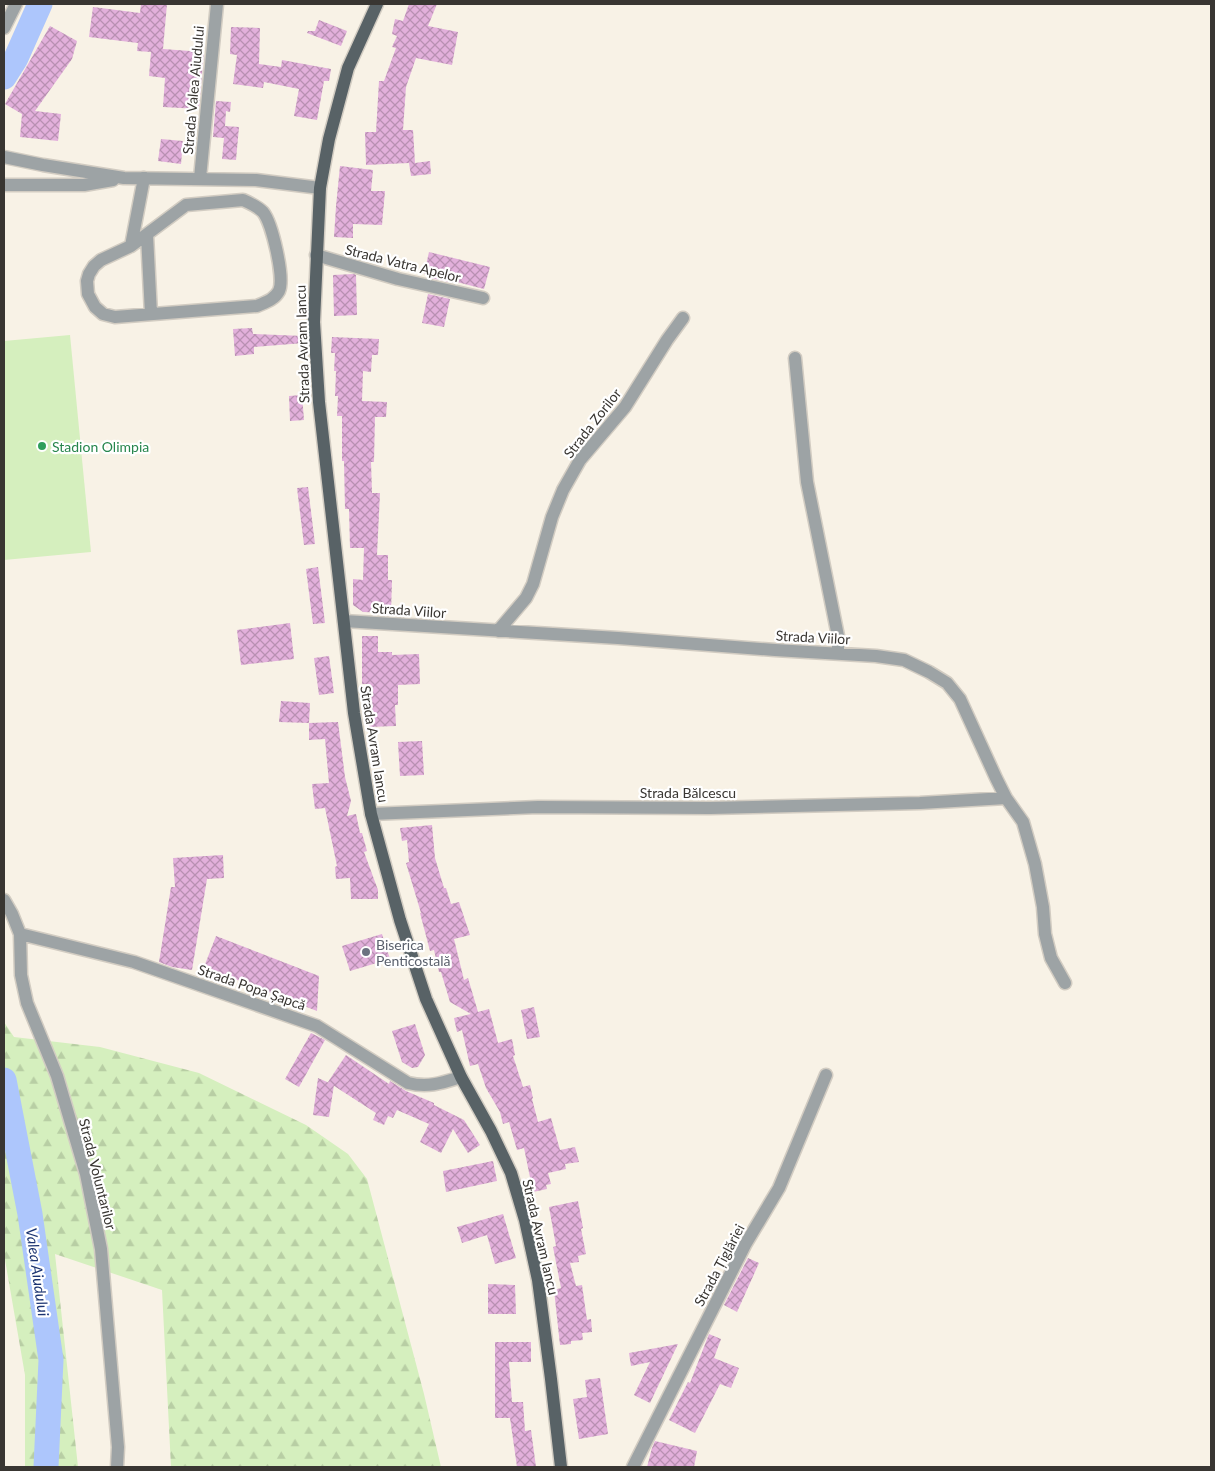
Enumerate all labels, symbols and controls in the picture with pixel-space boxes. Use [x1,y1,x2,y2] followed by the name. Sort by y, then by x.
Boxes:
[179,25,207,155] street label: Strada Valea Aiudului
[343,240,463,286] street label: Strada Vatra Apelor
[291,285,313,403] street label: Strada Avram Iancu
[560,385,624,461] street label: Strada Zorilor
[52,438,149,455] place label: Stadion Olimpia
[36,440,48,452] marker: Stadion Olimpia
[371,599,447,621] street label: Strada Viilor
[775,627,851,647] street label: Strada Viilor
[357,684,393,804] street label: Strada Avram Iancu
[640,784,736,801] street label: Strada Bălcescu
[376,936,451,969] place label: Biserica Penticostală
[360,946,372,958] marker: Biserica Penticostală
[196,961,308,1013] street label: Strada Popa Șapcă
[76,1117,120,1231] street label: Strada Voluntarilor
[519,1177,563,1297] street label: Strada Avram Iancu
[690,1221,748,1309] street label: Strada Țiglăriei
[23,1227,53,1318] water label: Valea Aiudului

